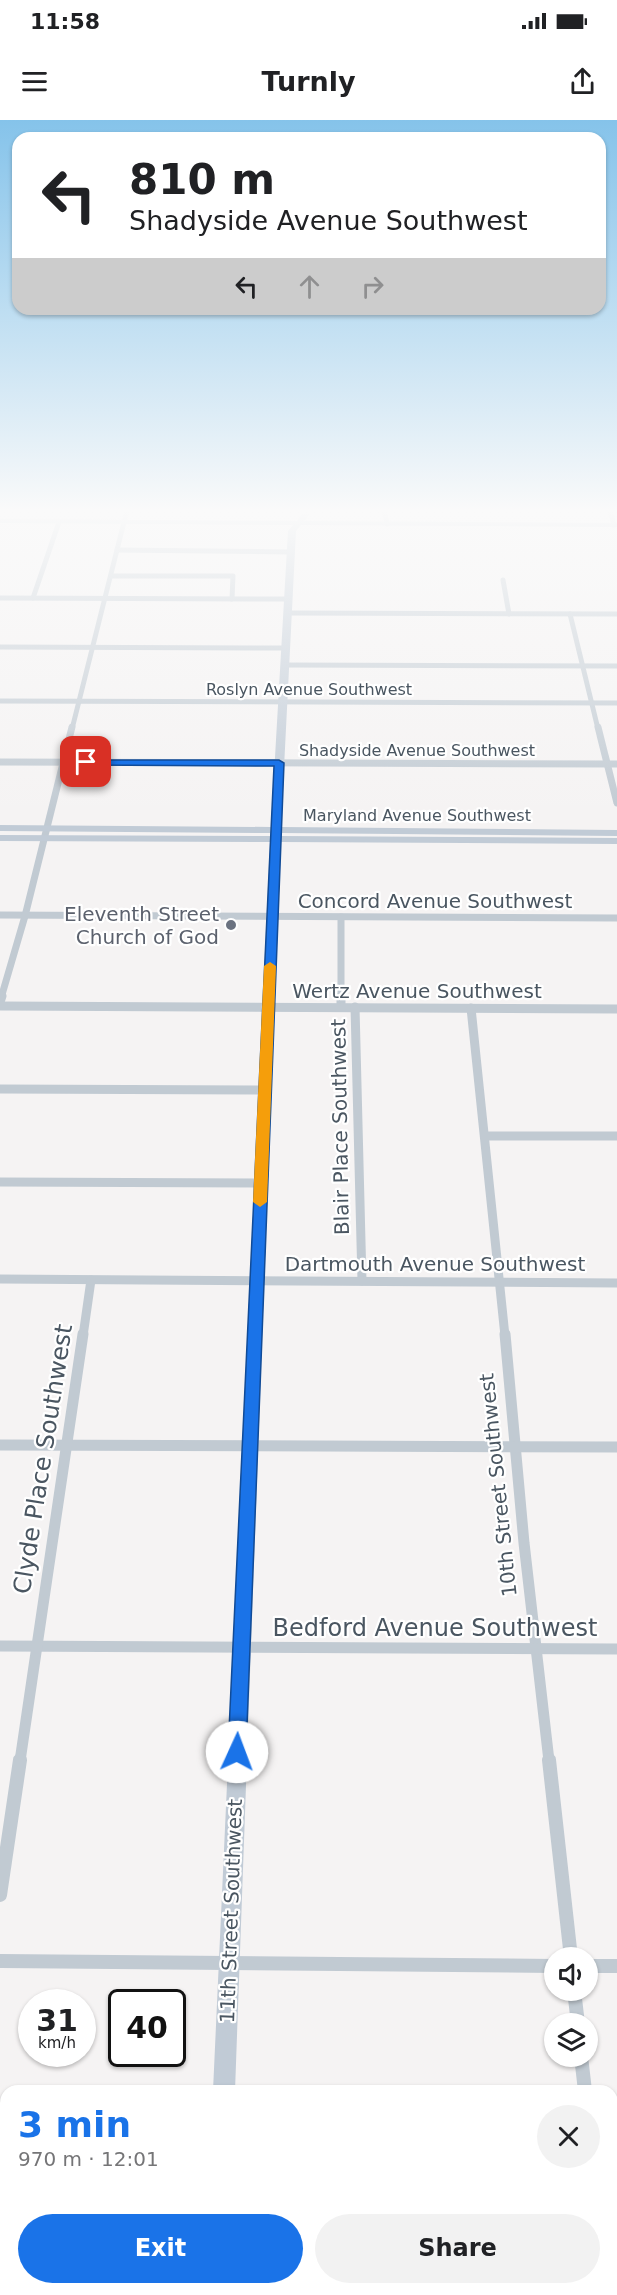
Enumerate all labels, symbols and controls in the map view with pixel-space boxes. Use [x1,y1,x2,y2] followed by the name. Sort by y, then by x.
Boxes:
[30,9,100,34] text: 11:58
[18,65,51,98] icon: menu
[566,65,599,98] icon: share
[261,66,356,97] text: Turnly
[129,155,275,204] text: 810 m
[30,156,108,234] icon: left
[129,205,528,236] text: Shadyside Avenue Southwest
[230,270,263,303] icon: left
[293,270,326,303] icon: ahead
[356,270,389,303] icon: right
[206,680,412,699] street label: Roslyn Avenue Southwest
[60,736,111,787] pin
[299,741,535,760] street label: Shadyside Avenue Southwest
[69,745,102,778] icon: arrive
[303,806,531,825] street label: Maryland Avenue Southwest
[298,889,573,913] street label: Concord Avenue Southwest
[64,902,219,949] place label: Eleventh Street Church of God
[224,918,238,932] marker: Eleventh Street Church of God
[292,979,542,1003] street label: Wertz Avenue Southwest
[326,1019,354,1235] street label: Blair Place Southwest
[285,1252,586,1276] street label: Dartmouth Avenue Southwest
[8,1322,78,1596] street label: Clyde Place Southwest
[474,1372,522,1598] street label: 10th Street Southwest
[273,1614,597,1642] street label: Bedford Avenue Southwest
[205,1720,269,1784] position arrow
[215,1798,247,2024] street label: 11th Street Southwest
[544,1947,598,2067] map controls
[544,1947,598,2001] button: sound
[108,1989,186,2067] speed limit sign: 40
[36,2003,78,2038] text: 31
[544,2013,598,2067] button: layers
[38,2034,76,2052] text: km/h
[18,2104,131,2145] text: 3 min
[537,2105,600,2168] button: close
[18,2147,159,2171] text: 970 m · 12:01
[18,2214,303,2283] button: Exit
[315,2214,600,2283] button: Share

